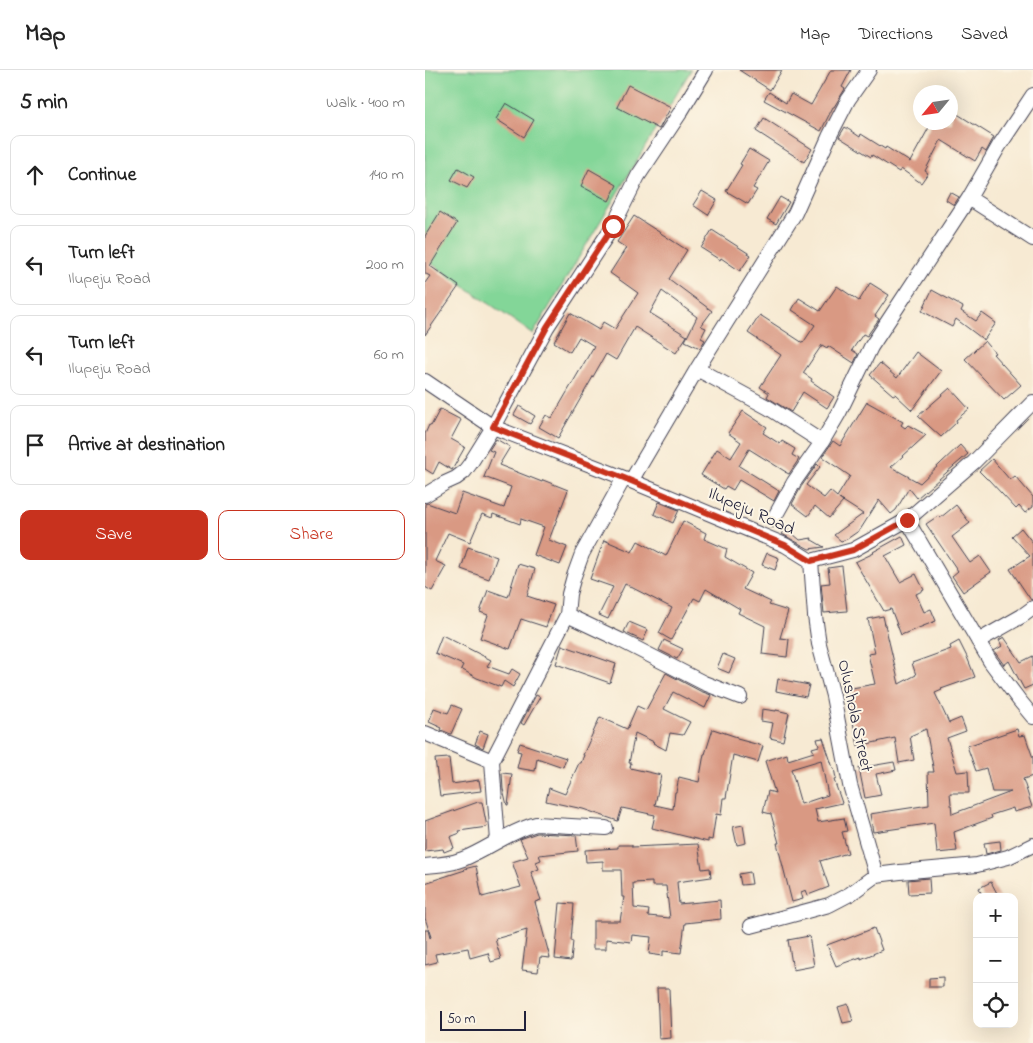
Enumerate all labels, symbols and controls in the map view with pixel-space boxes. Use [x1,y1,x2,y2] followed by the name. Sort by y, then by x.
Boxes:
[25,17,66,52] text: Map
[800,22,830,48] text: Map
[858,22,933,48] text: Directions
[961,22,1008,48] text: Saved
[913,85,958,130] north arrow
[20,88,68,118] text: 5 min
[326,91,405,115] text: Walk · 400 m
[21,161,49,189] icon: ahead
[68,162,136,189] text: Continue
[369,163,404,187] text: 140 m
[602,215,625,238] route start
[68,240,135,267] text: Turn left
[21,251,49,279] icon: left
[366,253,404,277] text: 200 m
[68,267,151,291] text: Ilupeju Road
[68,330,135,357] text: Turn left
[21,341,49,369] icon: left
[374,343,404,367] text: 60 m
[68,357,151,381] text: Ilupeju Road
[21,431,49,459] icon: arrive
[68,432,225,459] text: Arrive at destination
[703,481,799,543] street label: Ilupeju Road
[896,509,919,532] route end
[20,510,208,560] button: Save
[218,510,405,560] button: Share
[829,657,879,775] street label: Olushola Street
[973,893,1018,1028] map controls
[973,893,1018,938] button: +
[973,938,1018,983] button: −
[973,983,1018,1028] button: locate
[440,1008,526,1031] scale bar
[447,1009,475,1030] text: 50 m

